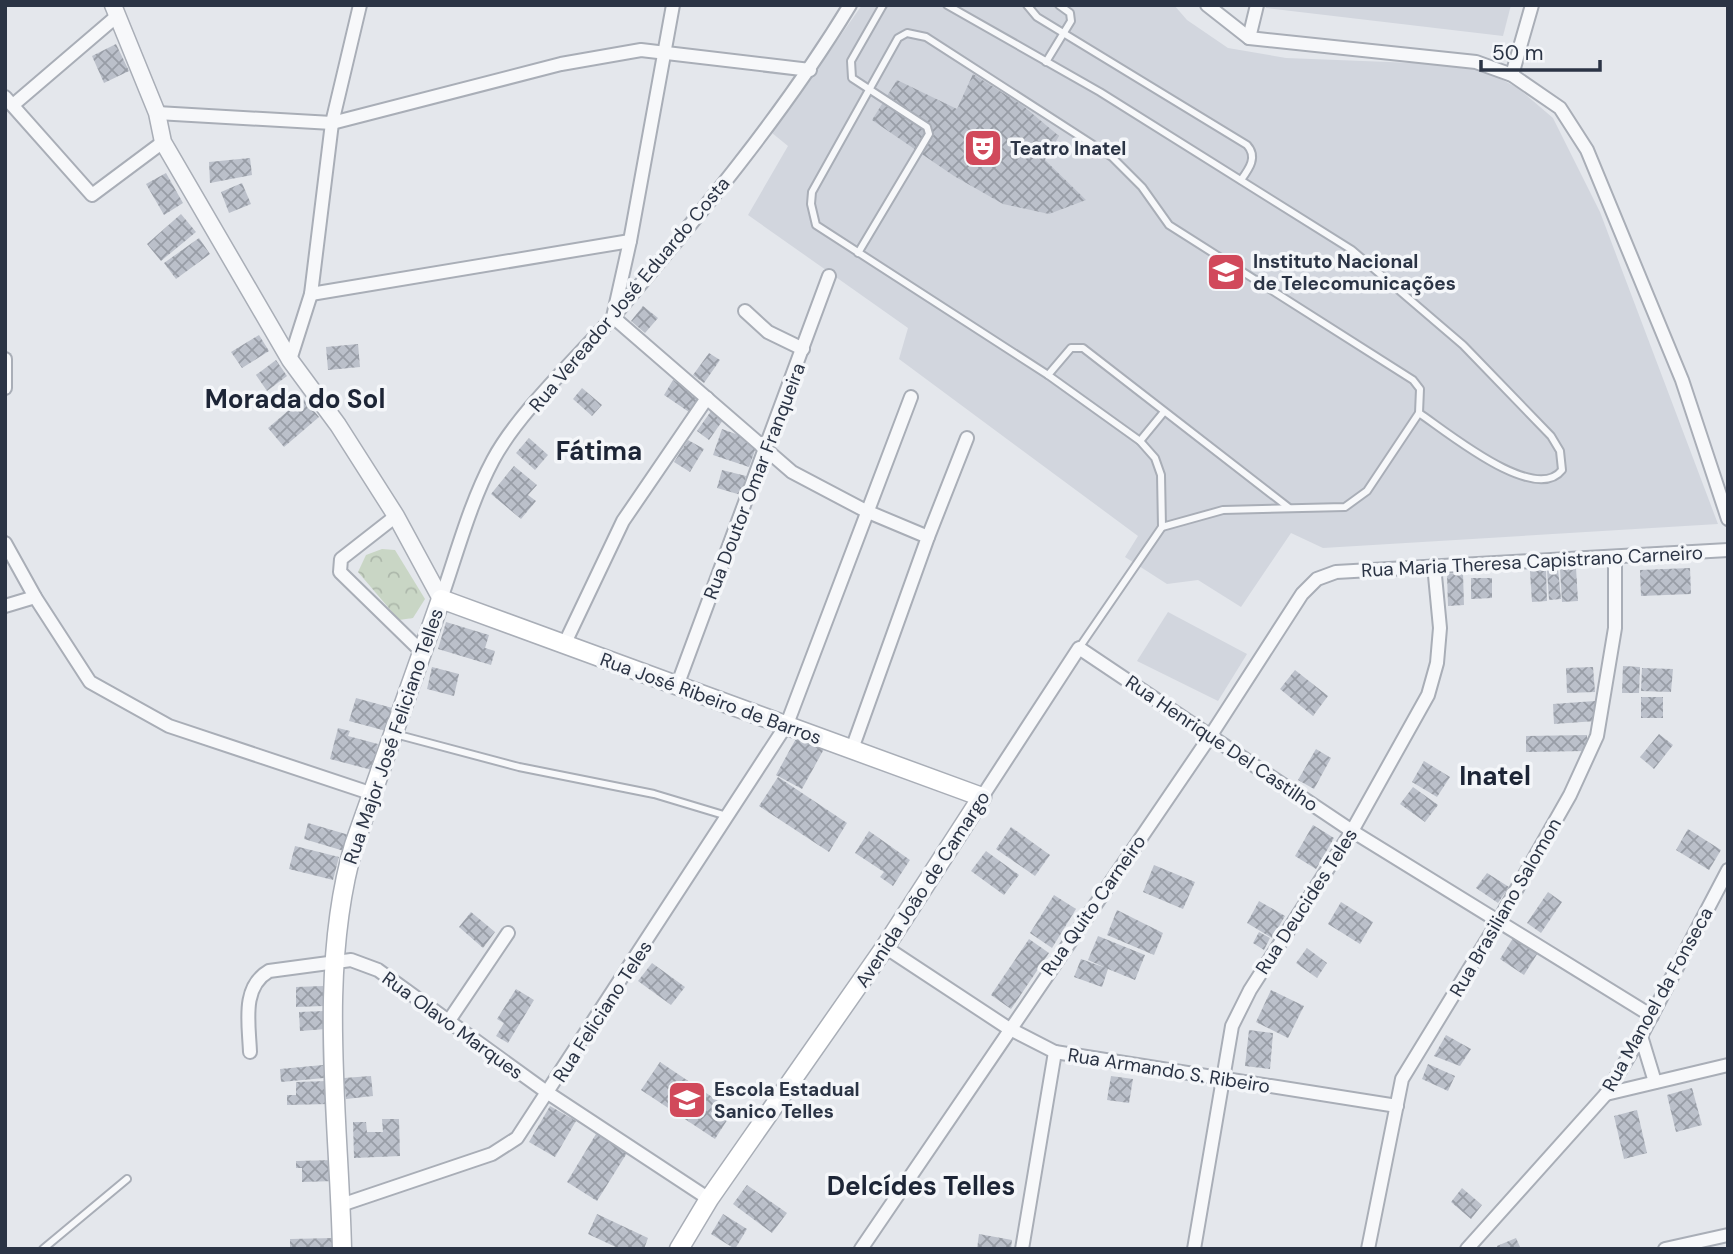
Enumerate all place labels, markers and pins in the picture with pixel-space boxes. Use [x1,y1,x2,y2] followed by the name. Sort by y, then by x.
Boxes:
[962,127,1004,169] theatre icon: Teatro Inatel
[1010,136,1126,161] place label: Teatro Inatel
[1253,249,1456,296] place label: Instituto Nacional de Telecomunicações
[1205,251,1247,293] school or university icon: Instituto Nacional de Telecomunicações
[714,1077,860,1124] place label: Escola Estadual Sanico Telles
[666,1079,708,1121] school or university icon: Escola Estadual Sanico Telles

